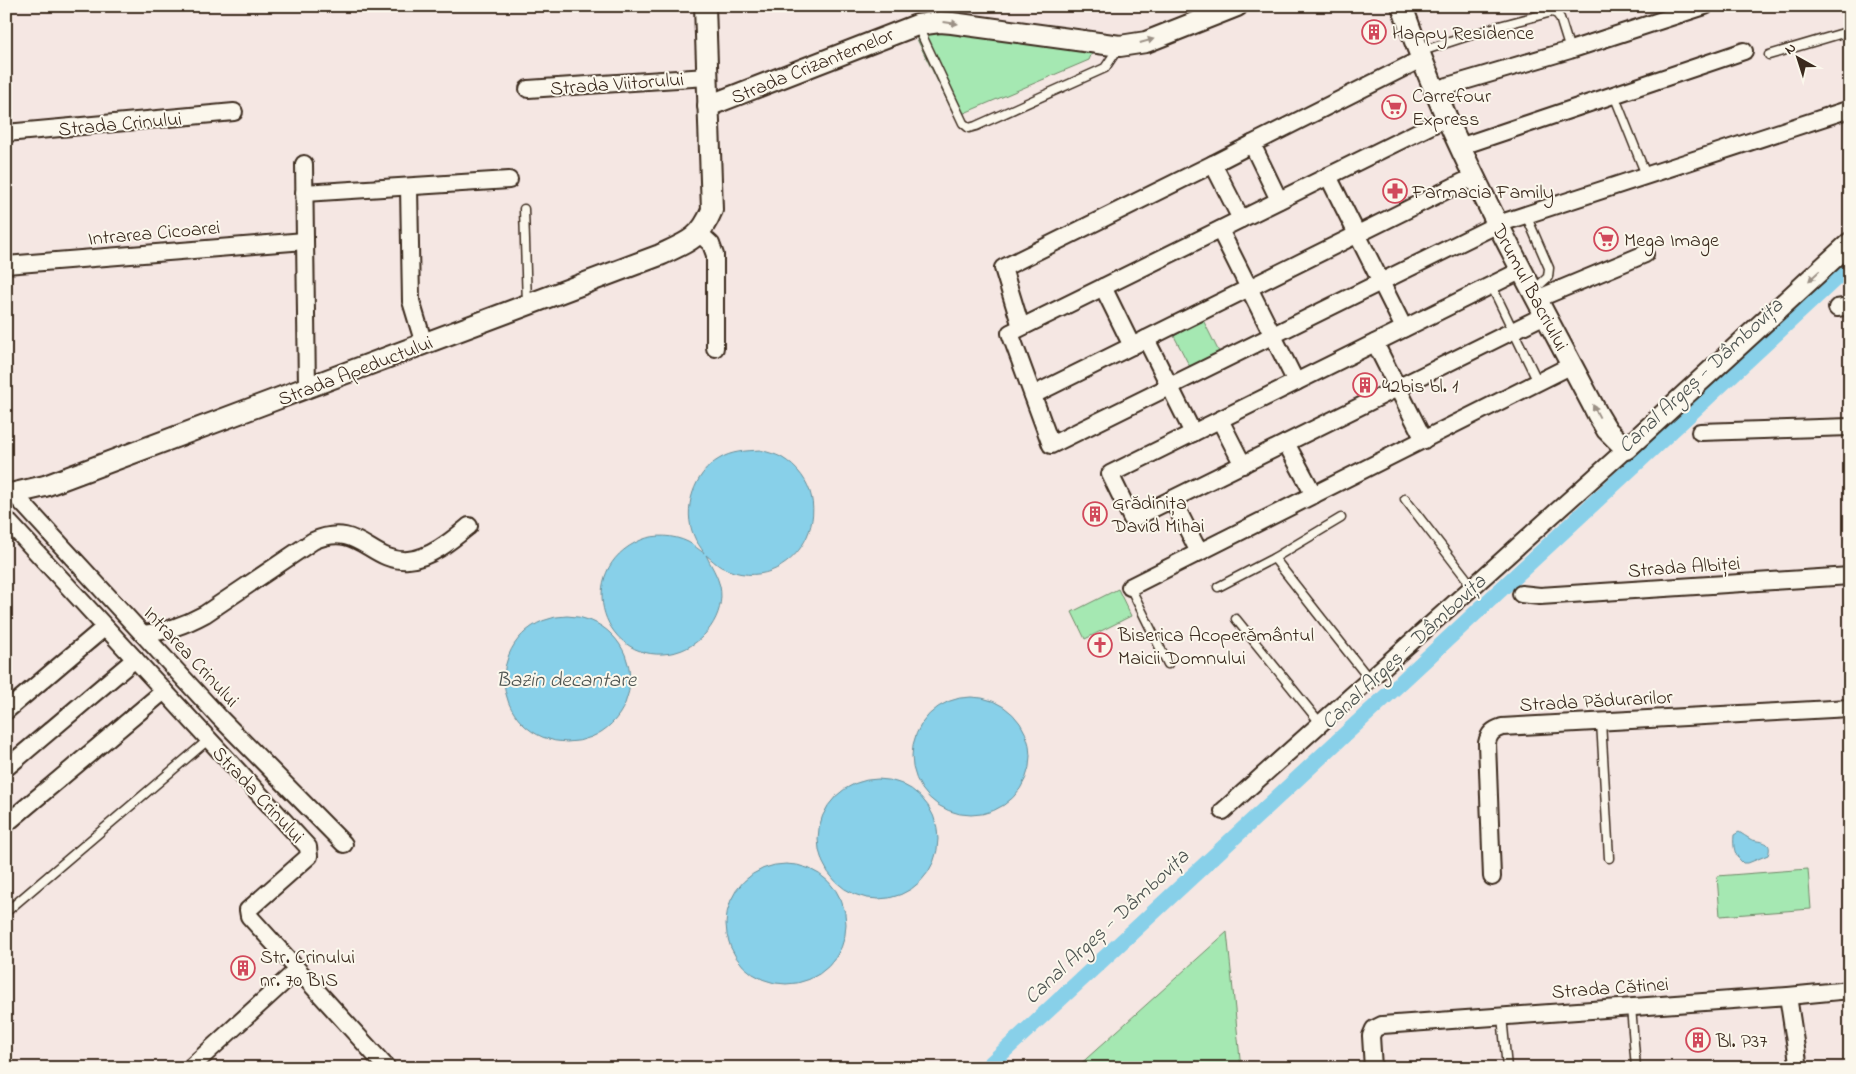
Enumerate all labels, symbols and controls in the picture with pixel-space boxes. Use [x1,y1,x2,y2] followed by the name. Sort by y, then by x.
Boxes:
[944,19,960,27] one-way arrow
[1361,19,1387,45] building icon: Happy Residence
[1392,20,1534,49] place label: Happy Residence
[727,21,900,113] street label: Strada Crizantemelor
[1774,32,1824,82] north arrow
[1139,37,1154,45] one-way arrow
[1780,38,1801,60] text: N
[549,66,685,105] street label: Strada Viitorului
[1412,83,1492,135] place label: Carrefour Express
[1381,94,1407,120] supermarket icon: Carrefour Express
[57,106,183,145] street label: Strada Crinului
[1382,178,1408,204] pharmacy icon: Farmacia Family
[1411,179,1554,208] place label: Farmacia Family
[87,214,222,255] street label: Intrarea Cicoarei
[1483,219,1575,357] street label: Drumul Bacriului
[1593,226,1619,252] supermarket icon: Mega Image
[1624,227,1719,257] place label: Mega Image
[1808,270,1820,282] one-way arrow
[1612,291,1792,462] water label: Canal Argeș - Dâmbovița
[274,329,438,415] street label: Strada Apeductului
[1352,372,1378,398] building icon: 42bis bl. 1
[1382,373,1458,402] place label: 42bis bl. 1
[1592,404,1600,419] one-way arrow
[1111,490,1205,542] place label: Grădinița David Mihai
[1082,501,1108,527] building icon: Grădinița David Mihai
[1627,550,1741,587] street label: Strada Albiței
[1315,567,1495,738] water label: Canal Argeș - Dâmbovița
[135,600,245,715] street label: Intrarea Crinului
[1117,622,1314,674] place label: Biserica Acoperământul Maicii Domnului
[1087,632,1113,658] church icon: Biserica Acoperământul Maicii Domnului
[496,666,638,696] water label: Bazin decantare
[1519,684,1674,721] street label: Strada Pădurarilor
[204,740,310,851] street label: Strada Crinului
[1018,842,1198,1013] water label: Canal Argeș - Dâmbovița
[260,944,355,996] place label: Str. Crinului nr. 70 BIS
[230,955,256,981] building icon: Str. Crinului nr. 70 BIS
[1551,971,1670,1008] street label: Strada Cătinei
[1685,1027,1711,1053] building icon: Bl. P37
[1715,1028,1768,1057] place label: Bl. P37

